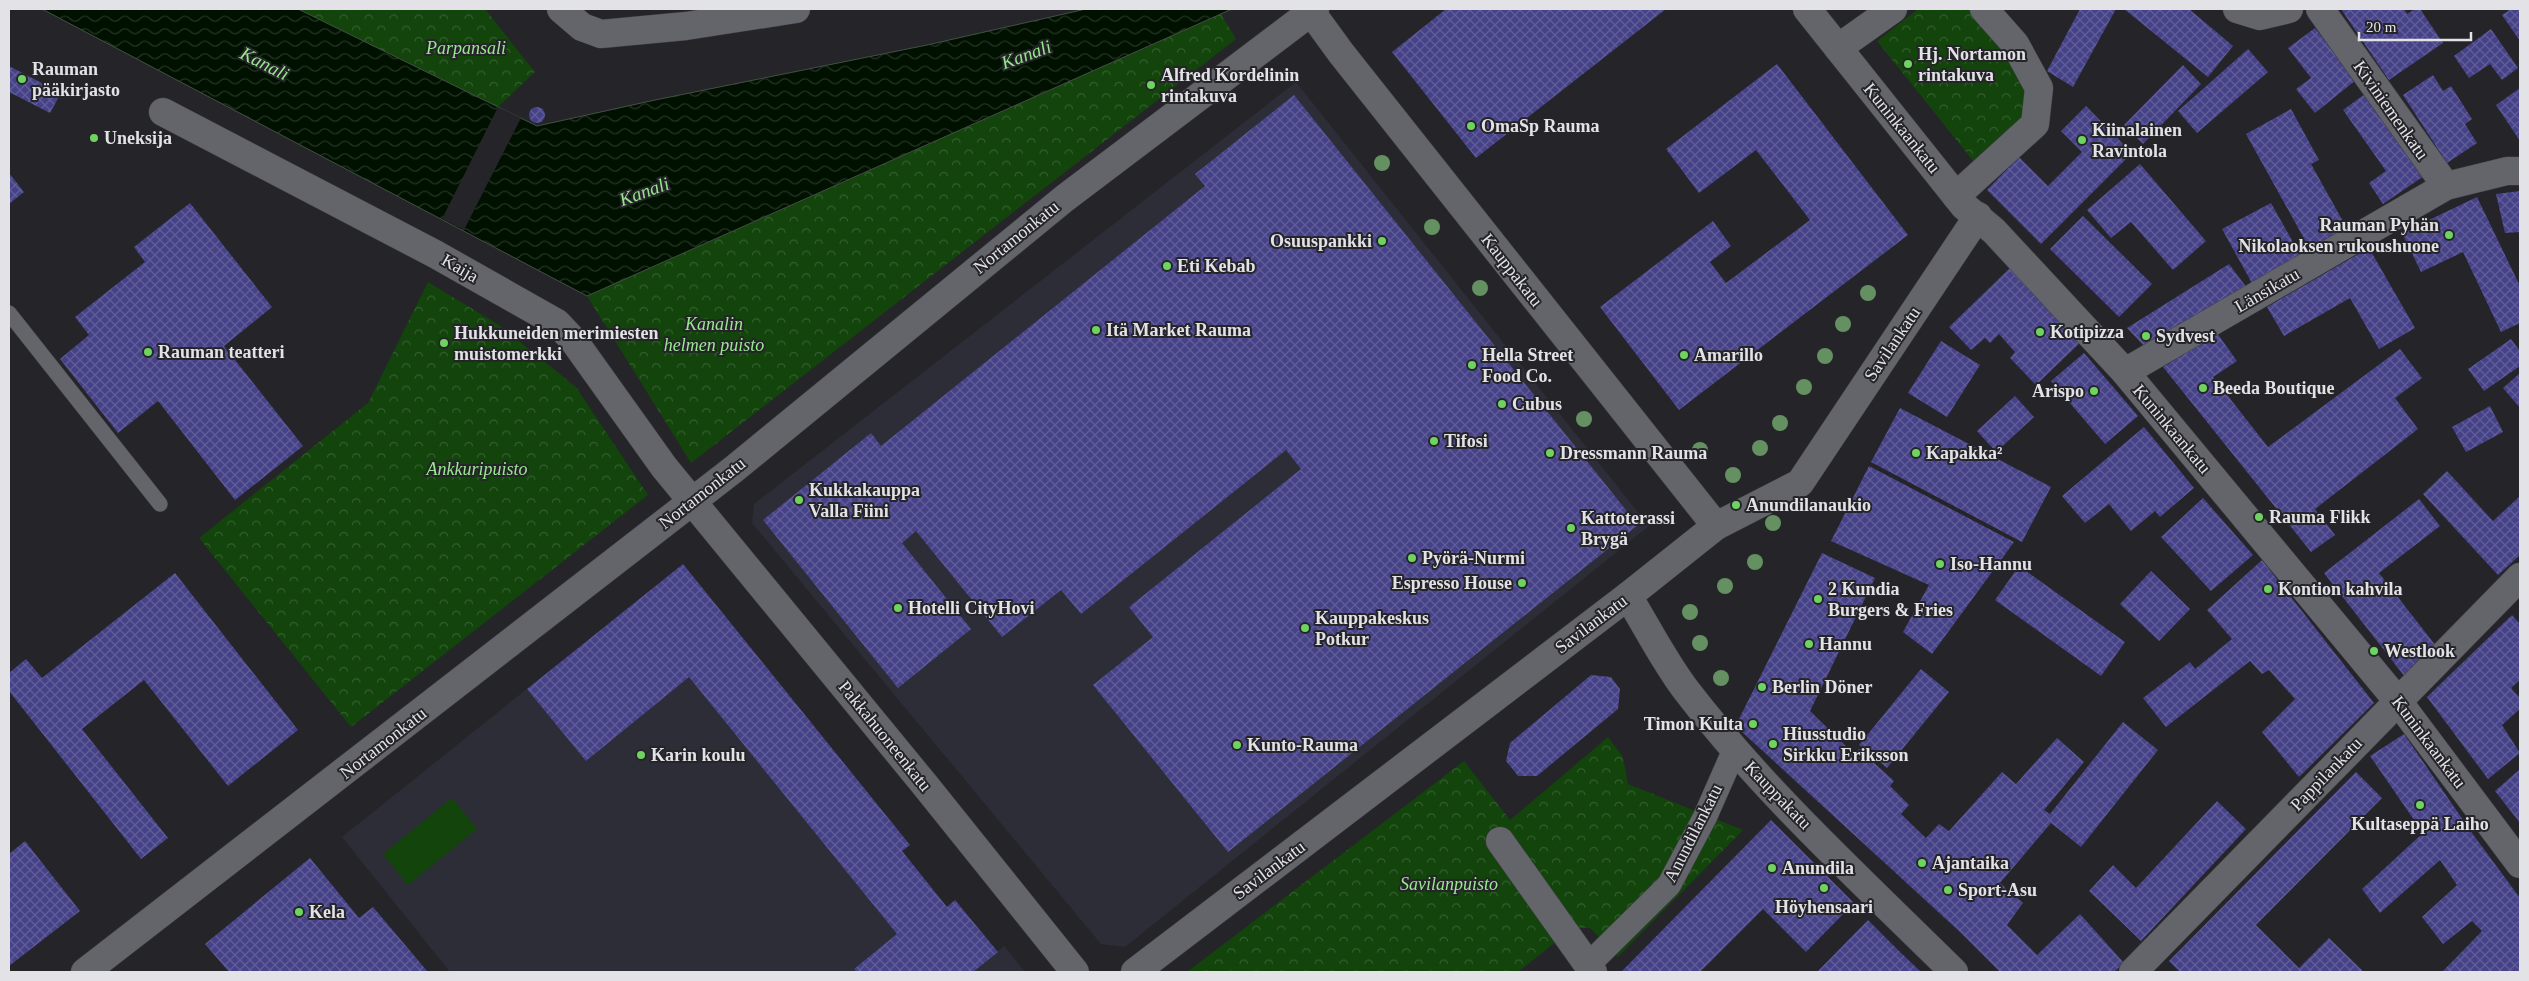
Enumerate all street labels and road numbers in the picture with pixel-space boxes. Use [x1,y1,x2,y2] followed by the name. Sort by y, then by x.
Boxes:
[2350,57,2432,163] street label: Kiviniemenkatu
[1860,79,1944,177] street label: Kuninkaankatu
[969,197,1063,277] street label: Nortamonkatu
[1477,230,1547,310] street label: Kauppakatu
[438,250,482,286] street label: Kaija
[2231,264,2303,316] street label: Länsikatu
[1860,303,1924,385] street label: Savilankatu
[2129,380,2215,478] street label: Kuninkaankatu
[655,453,749,533] street label: Nortamonkatu
[1551,590,1631,658] street label: Savilankatu
[834,677,936,795] street label: Pakkahuoneenkatu
[2388,692,2470,792] street label: Kuninkaankatu
[336,703,430,783] street label: Nortamonkatu
[2286,733,2366,815] street label: Pappilankatu
[1741,757,1815,833] street label: Kauppakatu
[1660,781,1726,885] street label: Anundilankatu
[1229,836,1309,904] street label: Savilankatu

